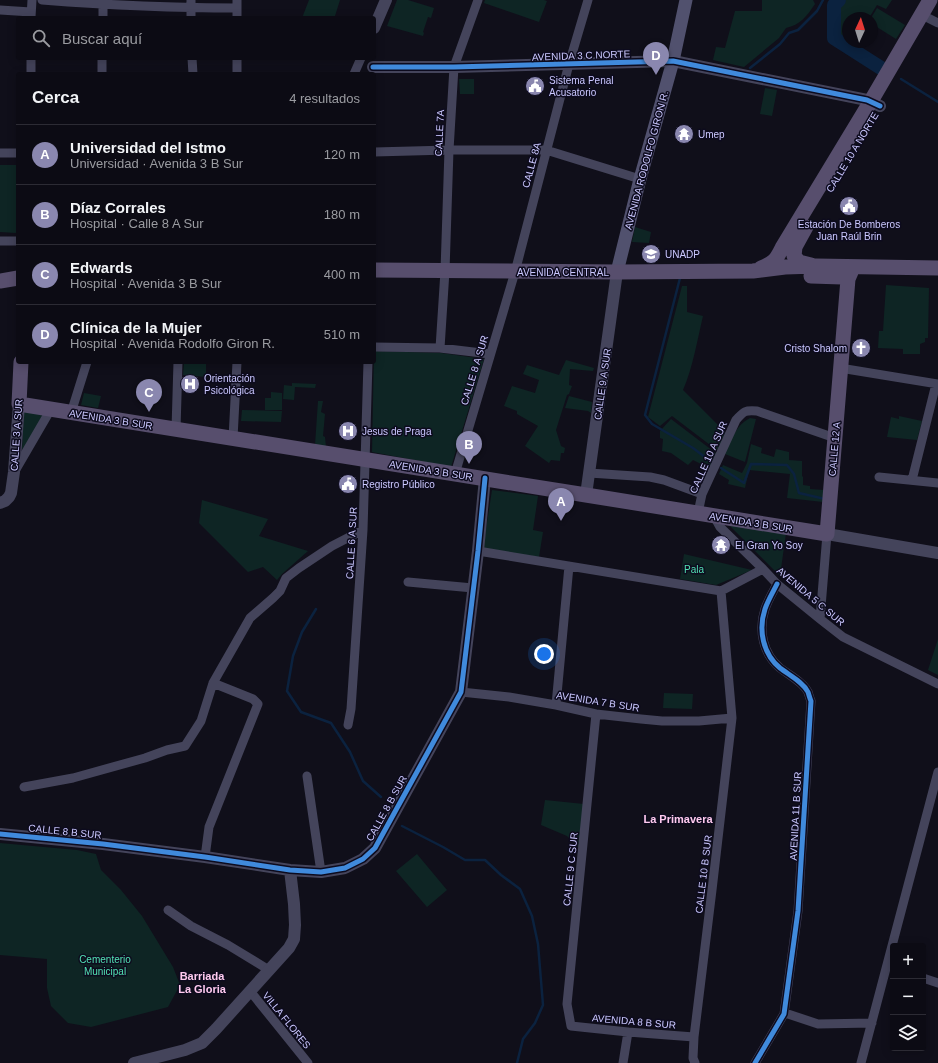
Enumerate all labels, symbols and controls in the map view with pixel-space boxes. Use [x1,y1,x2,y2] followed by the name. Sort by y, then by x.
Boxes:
[842,12,878,48] north arrow
[16,16,376,60] search box
[30,27,52,49] icon: search
[62,30,142,47] text: Buscar aquí
[643,42,669,75] pin: D
[532,48,631,63] street label: AVENIDA 3 C NORTE
[524,75,546,97] public building icon: Sistema Penal Acusatorio
[549,75,613,98] place label: Sistema Penal Acusatorio
[32,88,79,107] text: Cerca
[623,90,670,231] street label: AVENIDA RODOLFO GIRON R.
[289,91,360,106] text: 4 resultados
[433,109,446,157] street label: CALLE 7A
[824,110,881,194] street label: CALLE 10 A NORTE
[673,123,695,145] temple icon: Umep
[698,129,725,140] place label: Umep
[70,139,226,156] text: Universidad del Istmo
[520,141,543,189] street label: CALLE 8A
[40,147,50,162] text: A
[324,147,360,162] text: 120 m
[70,156,243,171] text: Universidad · Avenida 3 B Sur
[838,195,860,217] public building icon: Estación De Bomberos Juan Raúl Brin
[70,199,166,216] text: Díaz Corrales
[40,207,50,222] text: B
[324,207,360,222] text: 180 m
[70,216,204,231] text: Hospital · Calle 8 A Sur
[798,219,900,242] place label: Estación De Bomberos Juan Raúl Brin
[640,243,662,265] school or university icon: UNADP
[665,249,700,260] place label: UNADP
[70,259,133,276] text: Edwards
[40,267,50,282] text: C
[324,267,360,282] text: 400 m
[517,267,609,278] street label: AVENIDA CENTRAL
[70,276,222,291] text: Hospital · Avenida 3 B Sur
[70,319,202,336] text: Clínica de la Mujer
[40,327,50,342] text: D
[324,327,360,342] text: 510 m
[459,334,490,406] street label: CALLE 8 A SUR
[70,336,275,351] text: Hospital · Avenida Rodolfo Giron R.
[850,337,872,359] church icon: Cristo Shalom
[784,343,847,354] place label: Cristo Shalom
[592,348,613,421] street label: CALLE 9 A SUR
[179,373,201,395] hospital icon: Orientación Psicológica
[204,373,255,396] place label: Orientación Psicológica
[136,379,162,412] pin: C
[8,399,25,471] street label: CALLE 3 A SUR
[68,407,153,432] street label: AVENIDA 3 B SUR
[688,419,729,495] street label: CALLE 10 A SUR
[337,420,359,442] hospital icon: Jesus de Praga
[827,421,842,477] street label: CALLE 12 A
[362,426,432,437] place label: Jesus de Praga
[456,431,482,464] pin: B
[388,458,473,483] street label: AVENIDA 3 B SUR
[337,473,359,495] public building icon: Registro Público
[362,479,435,490] place label: Registro Público
[548,488,574,521] pin: A
[344,507,359,579] street label: CALLE 6 A SUR
[708,510,793,535] street label: AVENIDA 3 B SUR
[710,534,732,556] temple icon: El Gran Yo Soy
[735,540,803,551] place label: El Gran Yo Soy
[684,564,704,575] park label: Pala
[775,565,847,628] street label: AVENIDA 5 C SUR
[534,644,554,664] your location
[555,689,640,714] street label: AVENIDA 7 B SUR
[788,771,803,861] street label: AVENIDA 11 B SUR
[364,773,409,843] street label: CALLE 8 B SUR
[643,813,713,825] district label: La Primavera
[28,822,102,841] street label: CALLE 8 B SUR
[561,832,580,906] street label: CALLE 9 C SUR
[693,834,714,914] street label: CALLE 10 B SUR
[890,943,926,1051] map controls
[890,943,926,979] button: +
[79,954,131,977] park label: Cementerio Municipal
[178,970,227,995] district label: Barriada La Gloria
[890,979,926,1015] button: −
[260,990,313,1051] street label: VILLA FLORES
[591,1012,676,1031] street label: AVENIDA 8 B SUR
[890,1015,926,1051] button: layers

